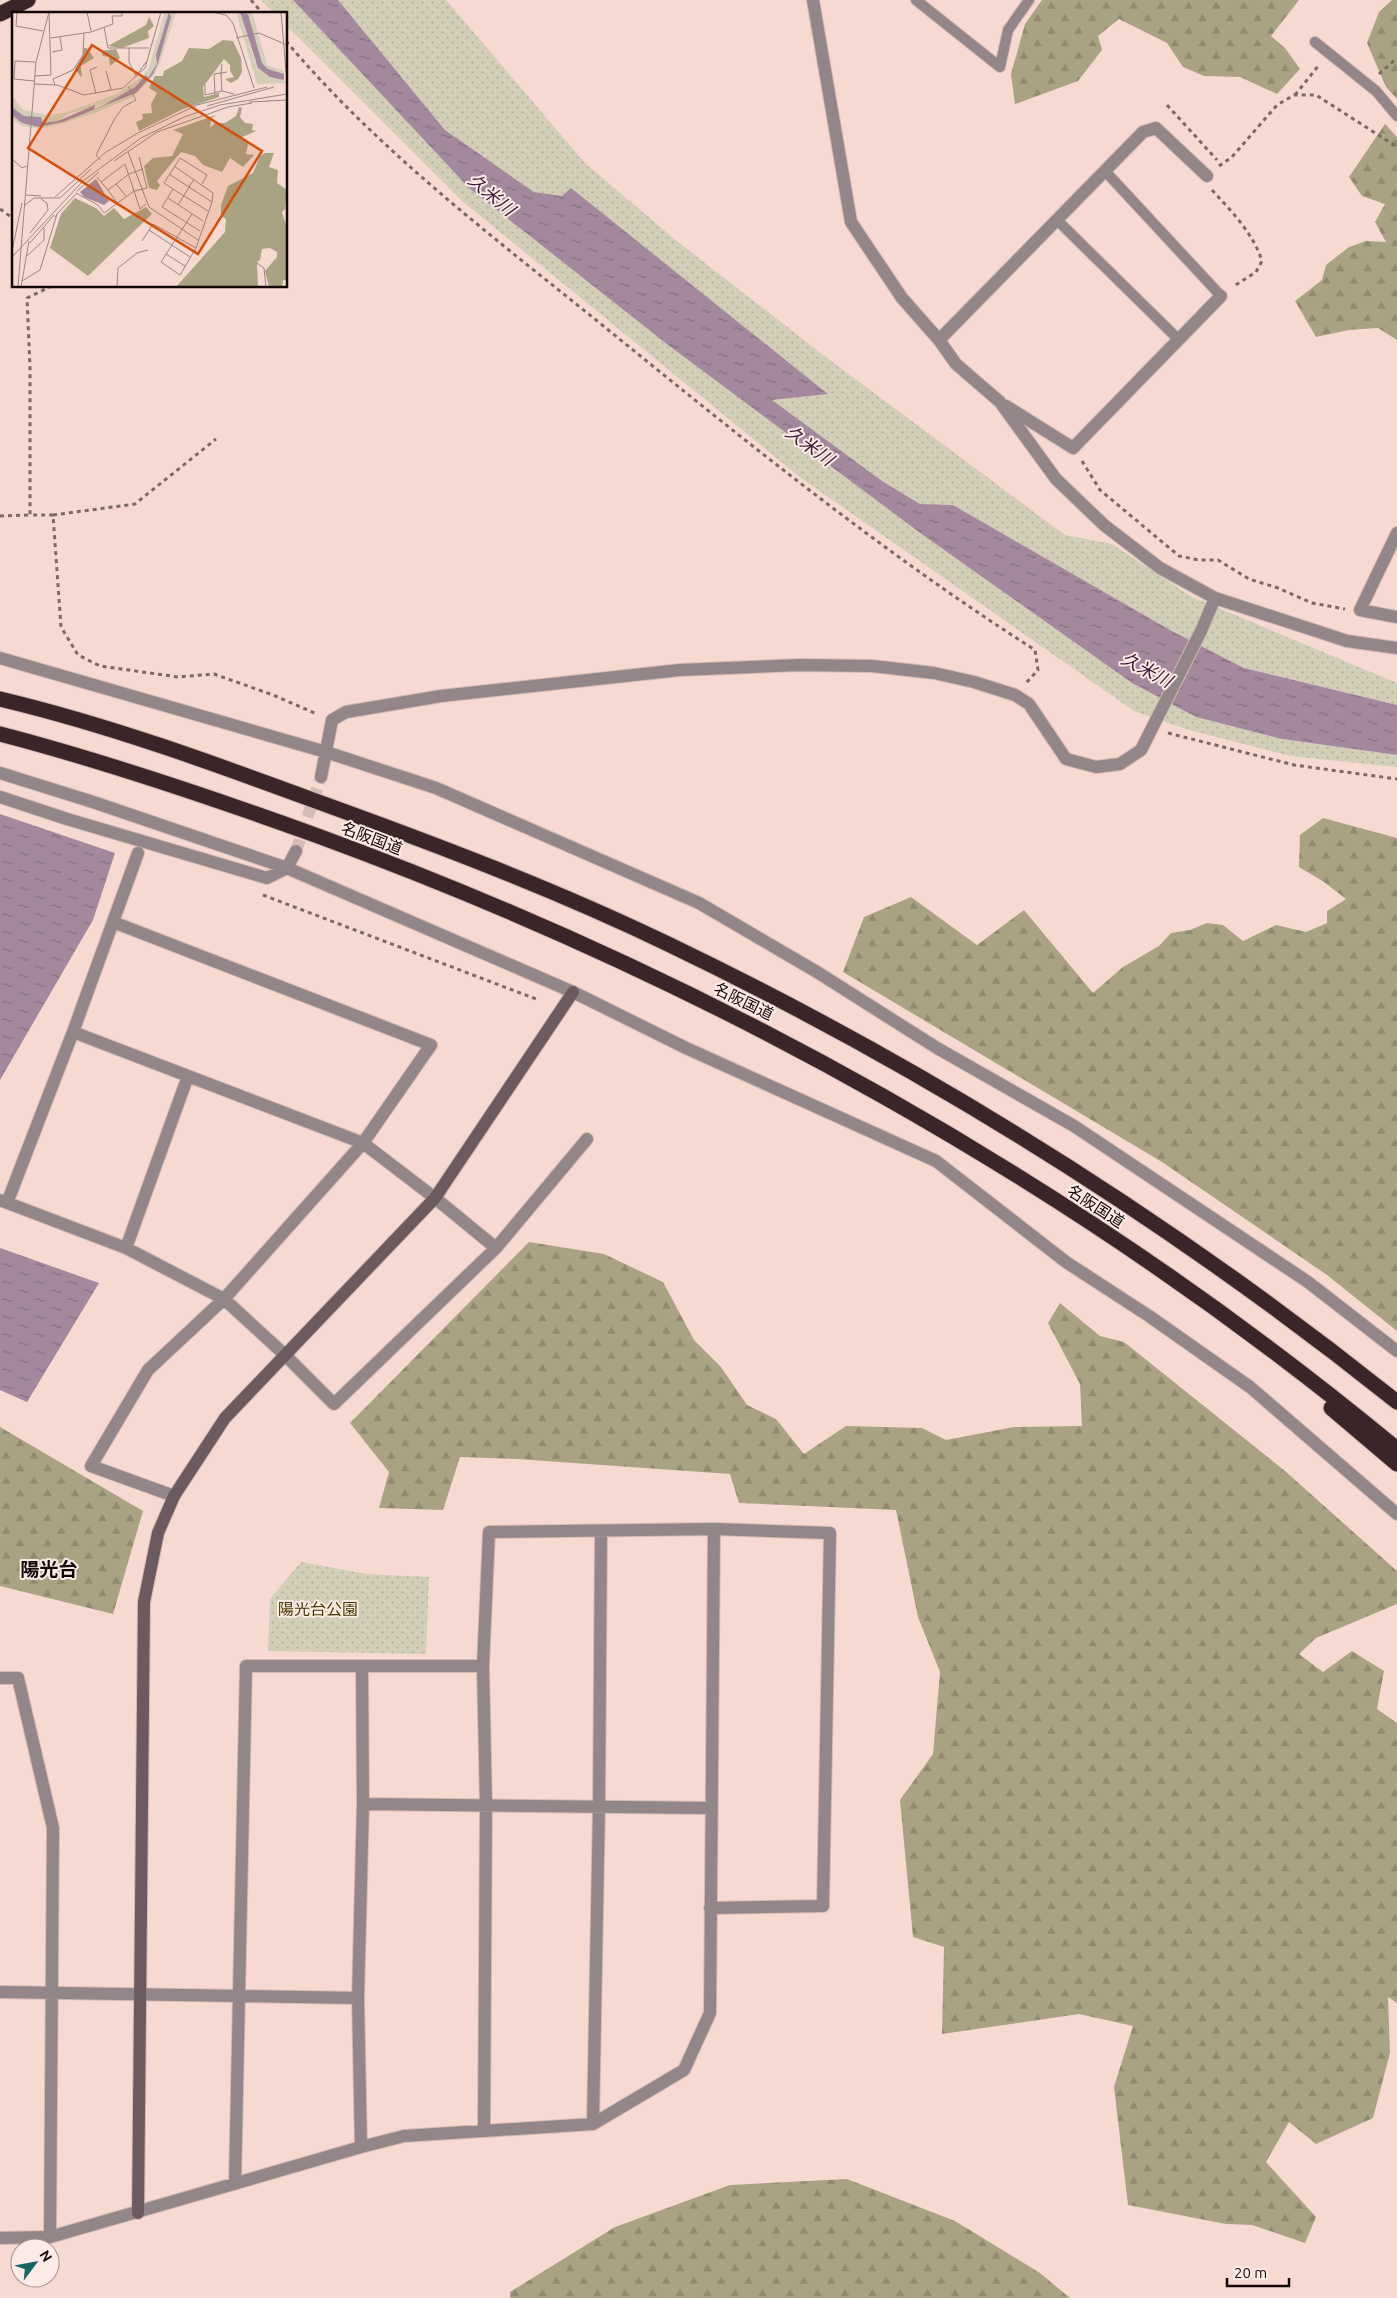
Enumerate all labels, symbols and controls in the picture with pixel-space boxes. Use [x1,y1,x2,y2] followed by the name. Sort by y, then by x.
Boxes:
[12,12,288,288] inset map
[465,169,521,220] water label: 久米川
[782,421,839,470] water label: 久米川
[1118,647,1177,691] water label: 久米川
[339,818,405,858] street label: 名阪国道
[711,979,777,1023] street label: 名阪国道
[1064,1181,1128,1231] street label: 名阪国道
[20,1558,78,1580] district label: 陽光台
[278,1600,358,1618] park label: 陽光台公園
[10,2238,60,2288] north arrow
[36,2247,56,2265] text: N
[1227,2256,1290,2288] scale bar
[1234,2264,1267,2281] text: 20 m

